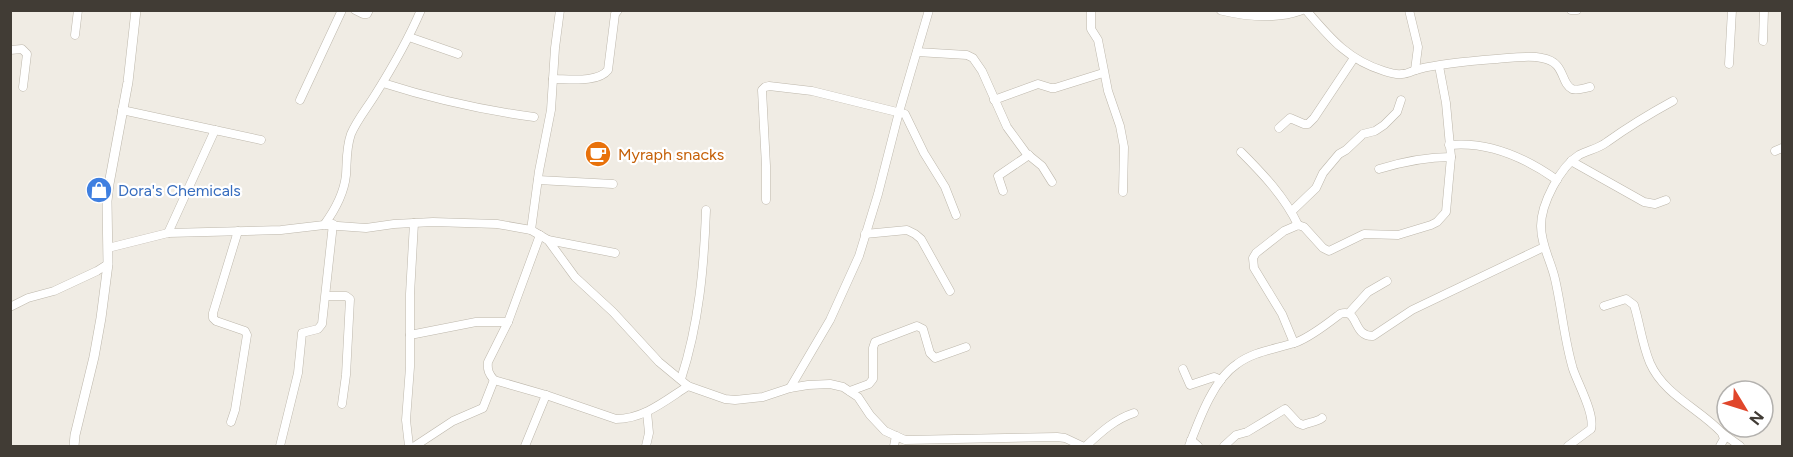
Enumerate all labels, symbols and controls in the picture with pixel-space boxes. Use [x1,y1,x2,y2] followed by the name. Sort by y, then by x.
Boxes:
[583,139,613,169] cafe icon: Myraph snacks
[618,145,724,164] place label: Myraph snacks
[84,175,114,205] shop icon: Dora's Chemicals
[118,181,241,200] place label: Dora's Chemicals
[1715,379,1775,439] north arrow
[1745,407,1768,429] text: N

